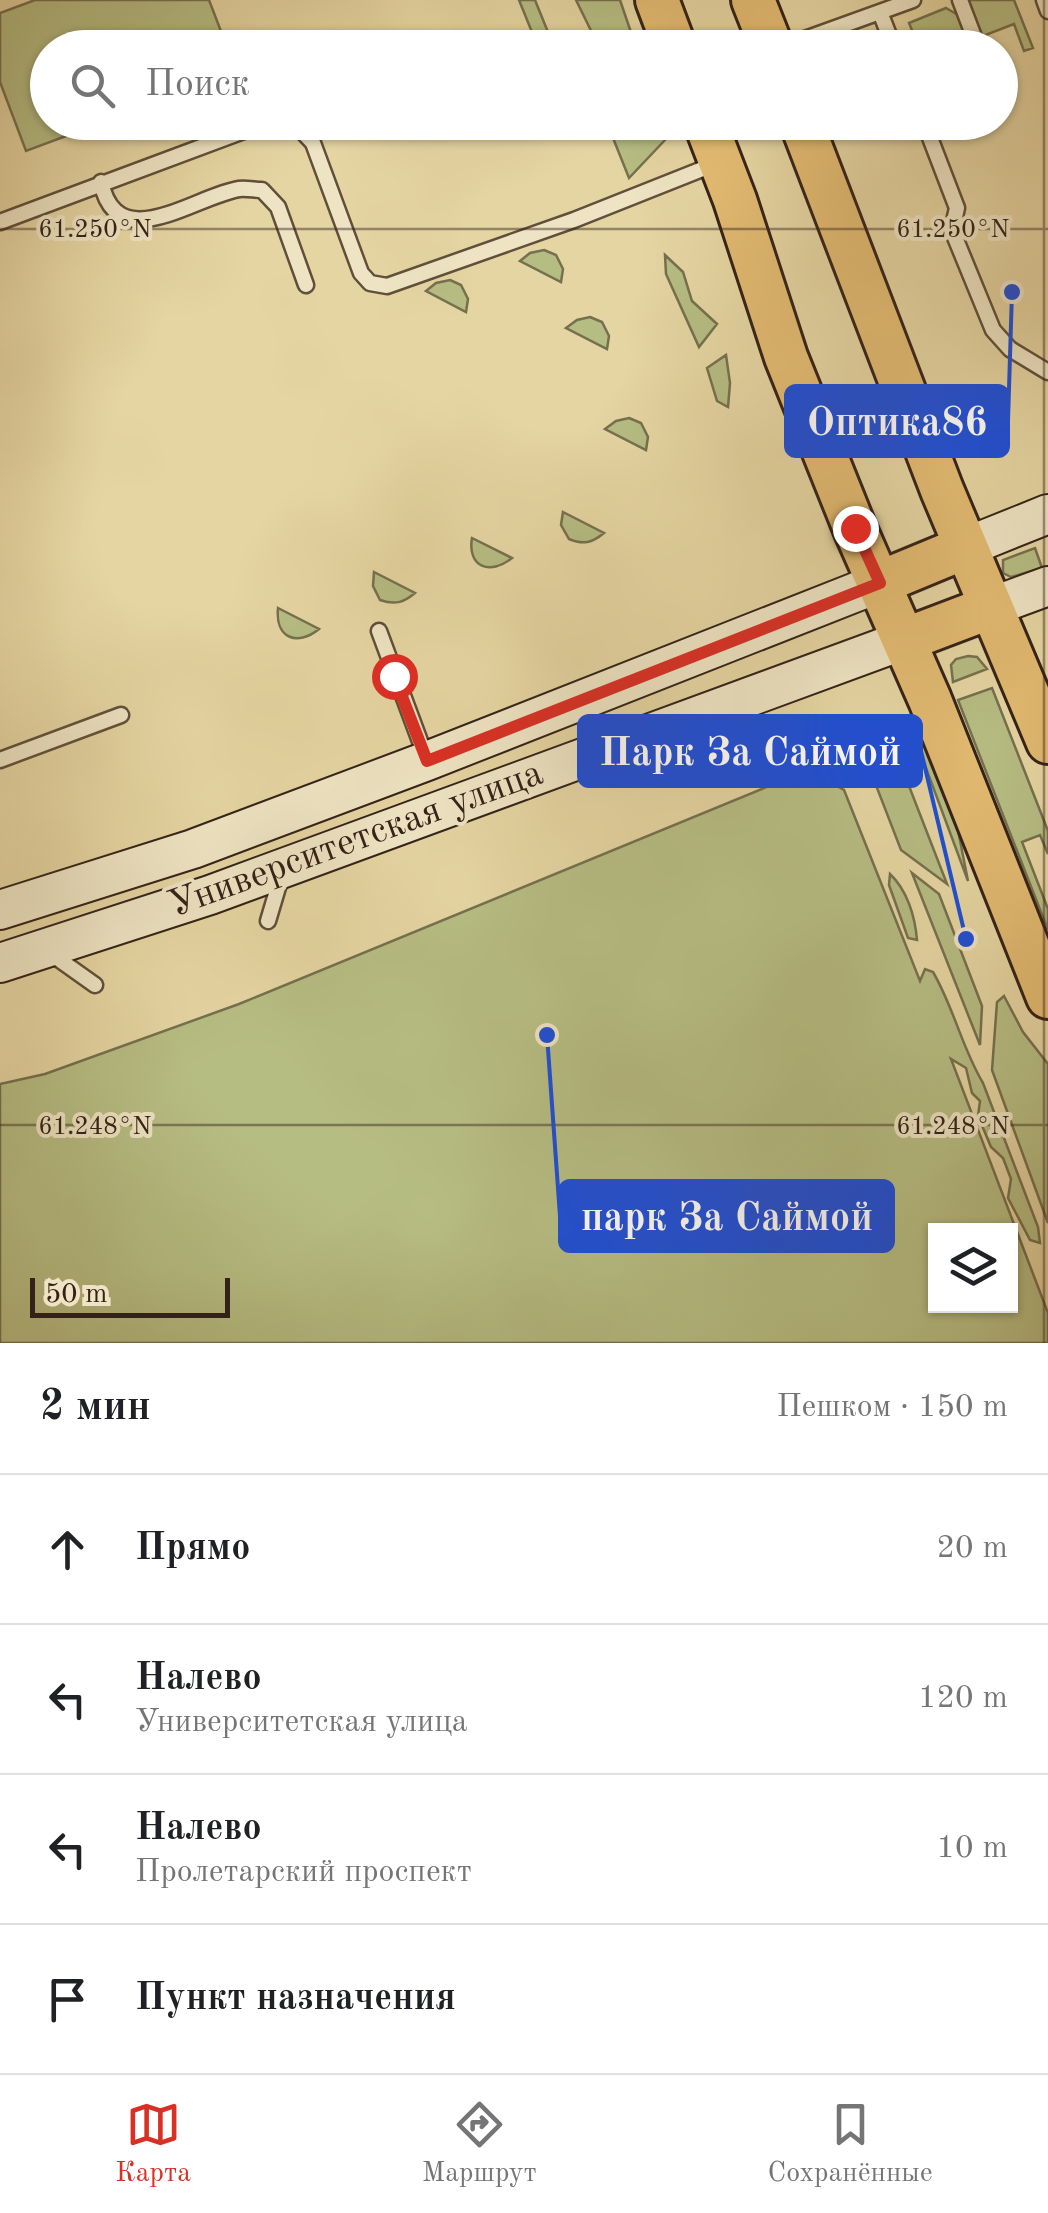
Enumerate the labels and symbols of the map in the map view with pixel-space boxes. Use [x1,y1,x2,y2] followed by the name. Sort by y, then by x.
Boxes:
[38,218,152,243] text: 61.250°N
[896,218,1010,243] text: 61.250°N
[786,386,1008,456] callout: Оптика86
[806,405,988,445] text: Оптика86
[833,506,879,552] route end
[372,654,418,700] route start
[579,716,921,786] callout: Парк За Саймой
[599,735,901,775] text: Парк За Саймой
[164,755,548,925] street label: Университетская улица
[38,1115,152,1140] text: 61.248°N
[896,1115,1010,1140] text: 61.248°N
[560,1181,893,1251] callout: парк За Саймой
[581,1200,873,1240] text: парк За Саймой
[30,1273,230,1318] scale bar

